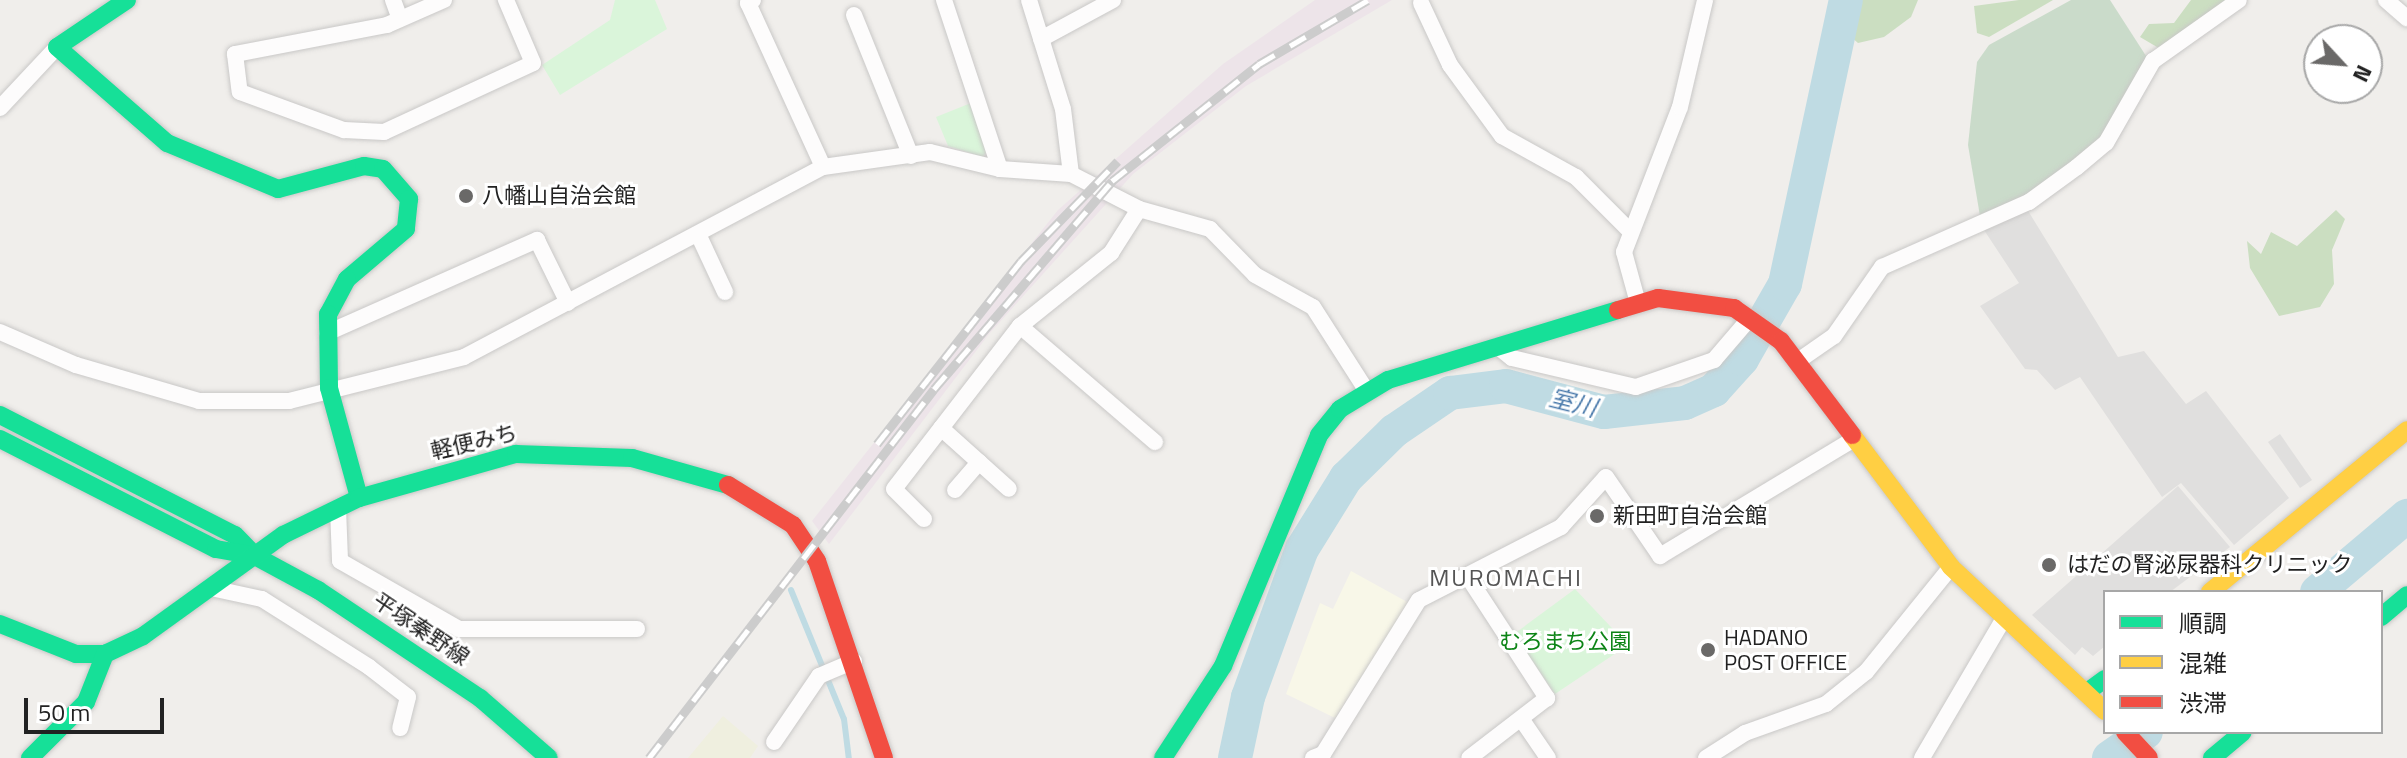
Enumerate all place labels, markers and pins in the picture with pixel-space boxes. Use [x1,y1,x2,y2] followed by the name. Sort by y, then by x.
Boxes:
[482,183,636,209] place label: 八幡山自治会館
[457,187,475,205] marker: 八幡山自治会館
[1613,503,1767,529] place label: 新田町自治会館
[1588,507,1606,525] marker: 新田町自治会館
[2067,552,2353,578] place label: はだの腎泌尿器科クリニック
[2038,554,2060,576] marker: はだの腎泌尿器科クリニック
[1724,624,1847,676] place label: HADANO POST OFFICE
[1699,641,1717,659] marker: HADANO POST OFFICE

